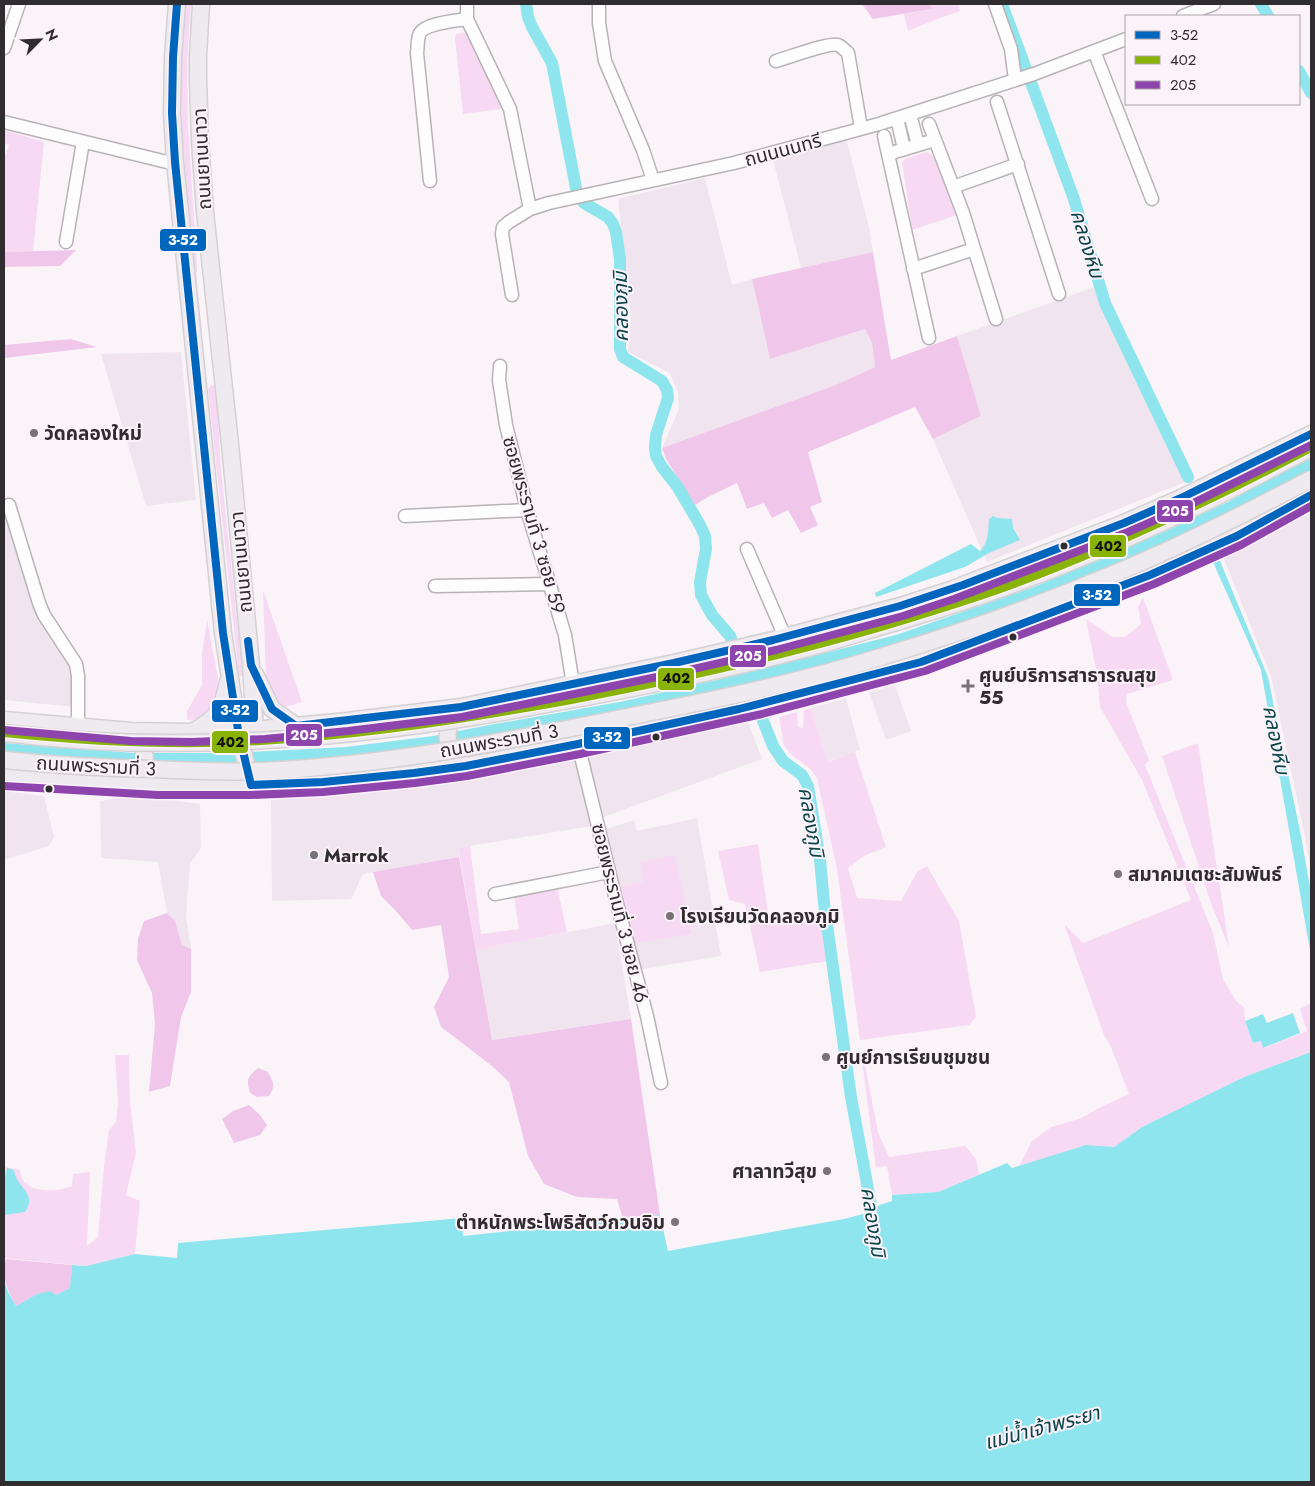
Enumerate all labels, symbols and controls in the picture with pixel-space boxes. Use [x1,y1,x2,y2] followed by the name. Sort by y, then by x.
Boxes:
[15,15,65,65] north arrow
[1125,15,1300,105] legend
[1170,24,1198,46] text: 3-52
[40,26,63,44] text: N
[1170,49,1196,71] text: 402
[1170,74,1196,96] text: 205
[186,107,218,211] street label: ถนนยานนาวา
[741,127,825,173] street label: ถนนนนทรี
[1063,206,1112,283] water label: คลองหีบ
[159,228,207,252] line badge: 3-52
[168,230,198,250] text: 3-52
[606,269,636,342] water label: คลองภูมิ
[44,420,142,447] place label: วัดคลองใหม่
[28,427,40,439] marker: วัดคลองใหม่
[496,433,572,617] street label: ซอยพระรามที่ 3 ซอย 59
[1156,499,1194,523] line badge: 205
[1161,501,1189,521] text: 205
[223,510,259,614] street label: ถนนยานนาวา
[1089,534,1127,558] line badge: 402
[1094,536,1122,556] text: 402
[1059,541,1069,551] unlabelled marker
[1073,583,1121,607] line badge: 3-52
[1082,585,1112,605] text: 3-52
[1008,632,1018,642] unlabelled marker
[729,644,767,668] line badge: 205
[734,646,762,666] text: 205
[979,662,1156,711] place label: ศูนย์บริการสาธารณสุข 55
[657,667,695,691] line badge: 402
[662,668,690,688] text: 402
[961,679,975,693] marker: ศูนย์บริการสาธารณสุข 55
[211,699,259,723] line badge: 3-52
[220,700,250,720] text: 3-52
[1255,703,1297,779] water label: คลองหีบ
[438,717,560,765] street label: ถนนพระรามที่ 3
[285,723,323,747] line badge: 205
[290,725,318,745] text: 205
[583,726,631,750] line badge: 3-52
[592,727,622,747] text: 3-52
[211,730,249,754] line badge: 402
[216,732,244,752] text: 402
[651,732,661,742] unlabelled marker
[35,749,157,783] street label: ถนนพระรามที่ 3
[44,784,54,794] unlabelled marker
[791,785,832,861] water label: คลองภูมิ
[585,820,655,1006] street label: ซอยพระรามที่ 3 ซอย 46
[324,842,389,869] place label: Marrok
[308,849,320,861] marker: Marrok
[1128,861,1282,888] place label: สมาคมเตชะสัมพันธ์
[1112,868,1124,880] marker: สมาคมเตชะสัมพันธ์
[680,903,840,930] place label: โรงเรียนวัดคลองภูมิ
[664,910,676,922] marker: โรงเรียนวัดคลองภูมิ
[836,1044,990,1071] place label: ศูนย์การเรียนชุมชน
[820,1051,832,1063] marker: ศูนย์การเรียนชุมชน
[732,1158,817,1185] place label: ศาลาทวีสุข
[821,1165,833,1177] marker: ศาลาทวีสุข
[853,1185,893,1261] water label: คลองภูมิ
[456,1209,665,1236] place label: ตำหนักพระโพธิสัตว์กวนอิม
[669,1216,681,1228] marker: ตำหนักพระโพธิสัตว์กวนอิม
[981,1398,1104,1457] water label: แม่น้ำเจ้าพระยา

